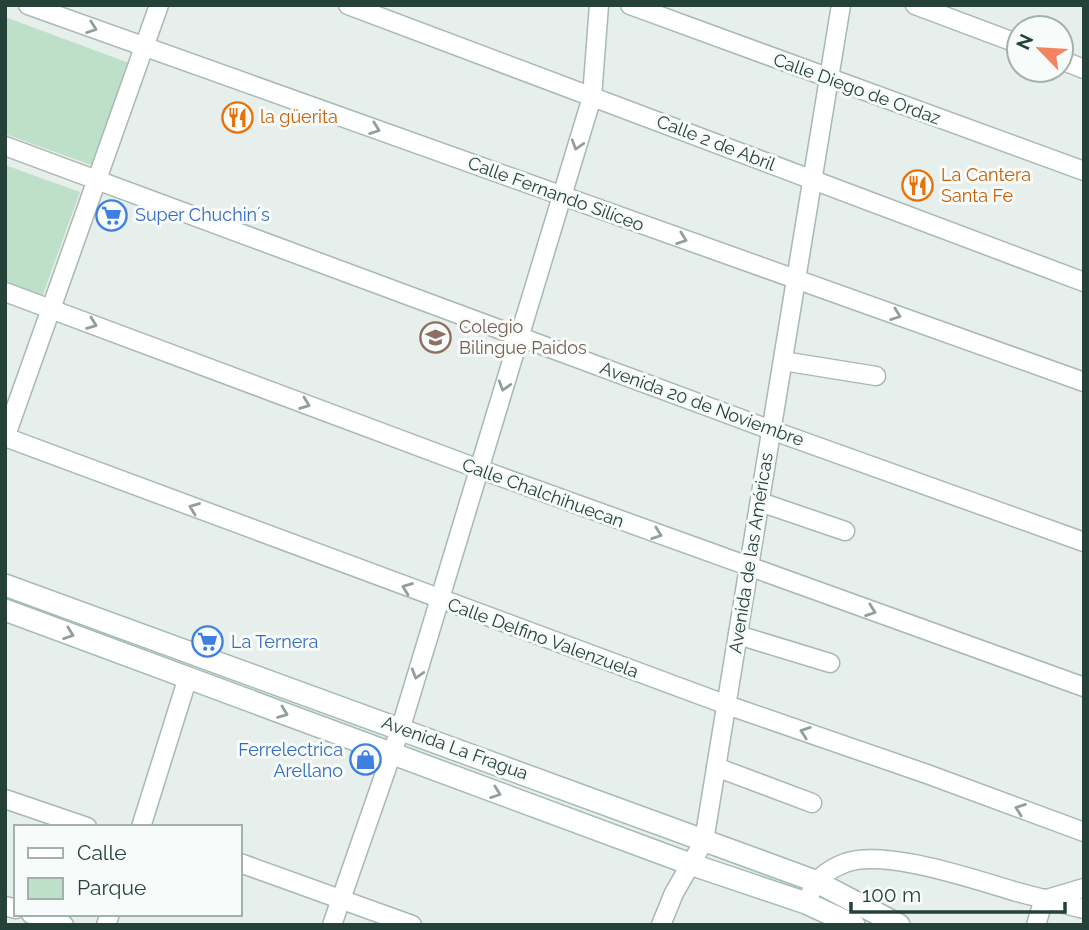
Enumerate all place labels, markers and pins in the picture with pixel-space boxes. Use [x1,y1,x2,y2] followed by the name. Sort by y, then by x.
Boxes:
[220,100,254,134] restaurant icon: la güerita
[260,106,338,127] place label: la güerita
[941,164,1031,206] place label: La Cantera Santa Fe
[901,168,935,202] restaurant icon: La Cantera Santa Fe
[95,198,129,232] supermarket icon: Super Chuchin´s
[135,204,270,225] place label: Super Chuchin´s
[459,316,587,358] place label: Colegio Bilingue Paidos
[419,320,453,354] school or university icon: Colegio Bilingue Paidos
[191,625,225,659] supermarket icon: La Ternera
[231,631,318,652] place label: La Ternera
[238,739,343,781] place label: Ferrelectrica Arellano
[349,743,383,777] shop icon: Ferrelectrica Arellano

